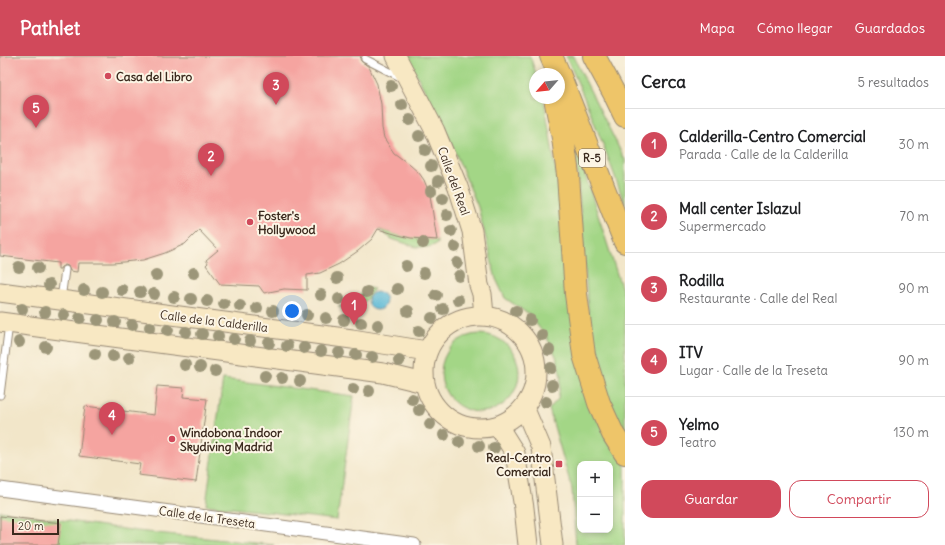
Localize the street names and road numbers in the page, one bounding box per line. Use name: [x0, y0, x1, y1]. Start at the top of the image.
street label: Calle del Real: [435, 145, 473, 217]
road number: R-5: [579, 149, 605, 167]
street label: Calle de la Calderilla: [159, 307, 269, 335]
street label: Calle de la Treseta: [158, 503, 256, 531]

